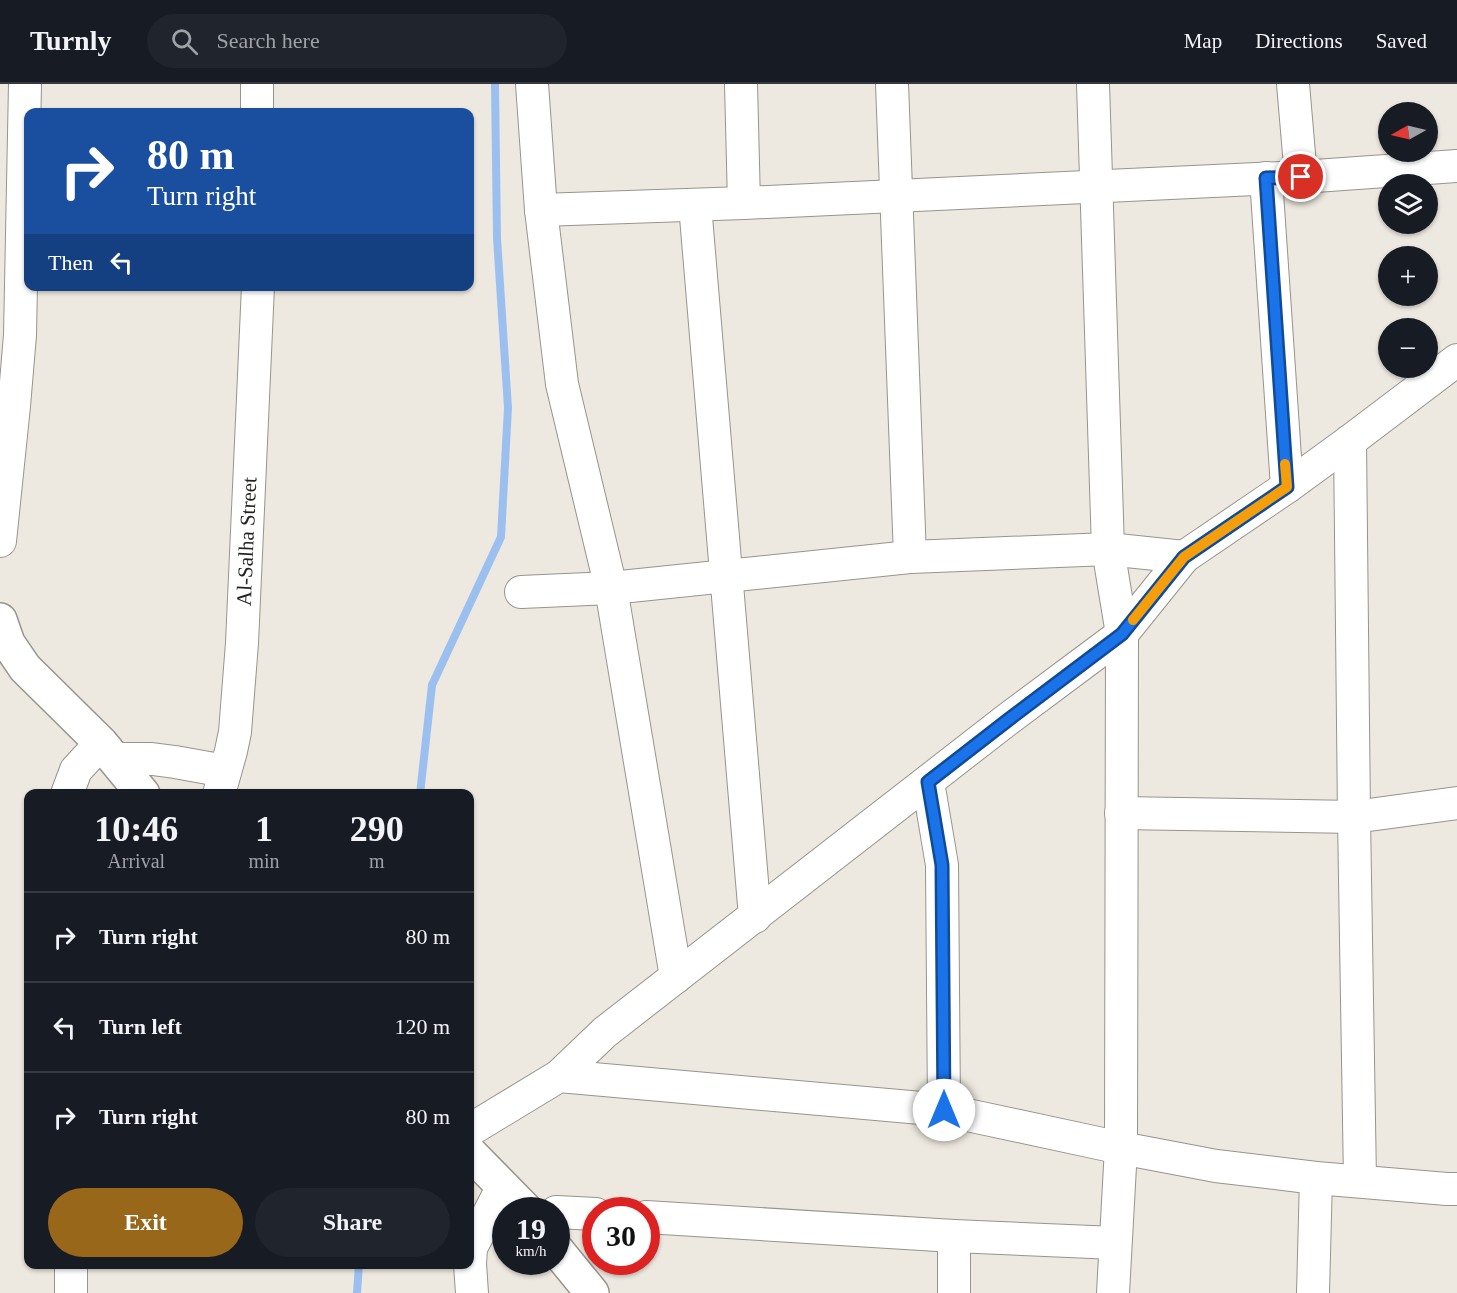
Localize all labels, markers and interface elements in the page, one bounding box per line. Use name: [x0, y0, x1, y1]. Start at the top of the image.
search box: [147, 14, 567, 68]
text: Turnly: [30, 25, 111, 56]
icon: search: [168, 25, 201, 58]
text: Search here: [216, 28, 320, 53]
text: Map: [1184, 29, 1222, 53]
text: Directions: [1255, 29, 1343, 53]
text: Saved: [1376, 29, 1427, 53]
north arrow: [1378, 102, 1438, 162]
map controls: [1378, 102, 1438, 378]
icon: right: [48, 132, 126, 210]
text: 80 m: [147, 132, 235, 178]
pin: [1275, 151, 1326, 202]
icon: arrive: [1284, 160, 1317, 193]
button: layers: [1378, 174, 1438, 234]
text: Turn right: [147, 181, 256, 211]
icon: left: [105, 246, 138, 279]
button: +: [1378, 246, 1438, 306]
text: Then: [48, 250, 93, 275]
button: −: [1378, 318, 1438, 378]
street label: Al-Salha Street: [232, 476, 261, 606]
text: 10:46: [94, 809, 178, 849]
text: 1: [255, 809, 273, 849]
text: 290: [350, 809, 404, 849]
text: Arrival: [107, 850, 165, 872]
text: min: [248, 850, 280, 872]
text: m: [369, 850, 385, 872]
icon: right: [48, 921, 81, 954]
text: Turn right: [99, 924, 198, 949]
text: 80 m: [405, 924, 450, 949]
icon: left: [48, 1011, 81, 1044]
text: Turn left: [99, 1014, 182, 1039]
text: 120 m: [394, 1014, 450, 1039]
position arrow: [912, 1078, 976, 1142]
icon: right: [48, 1101, 81, 1134]
text: Turn right: [99, 1104, 198, 1129]
text: 80 m: [405, 1104, 450, 1129]
button: Exit: [48, 1188, 243, 1257]
button: Share: [255, 1188, 450, 1257]
speed limit sign: 30: [582, 1197, 660, 1275]
text: 19: [516, 1212, 546, 1245]
text: km/h: [516, 1243, 546, 1259]

